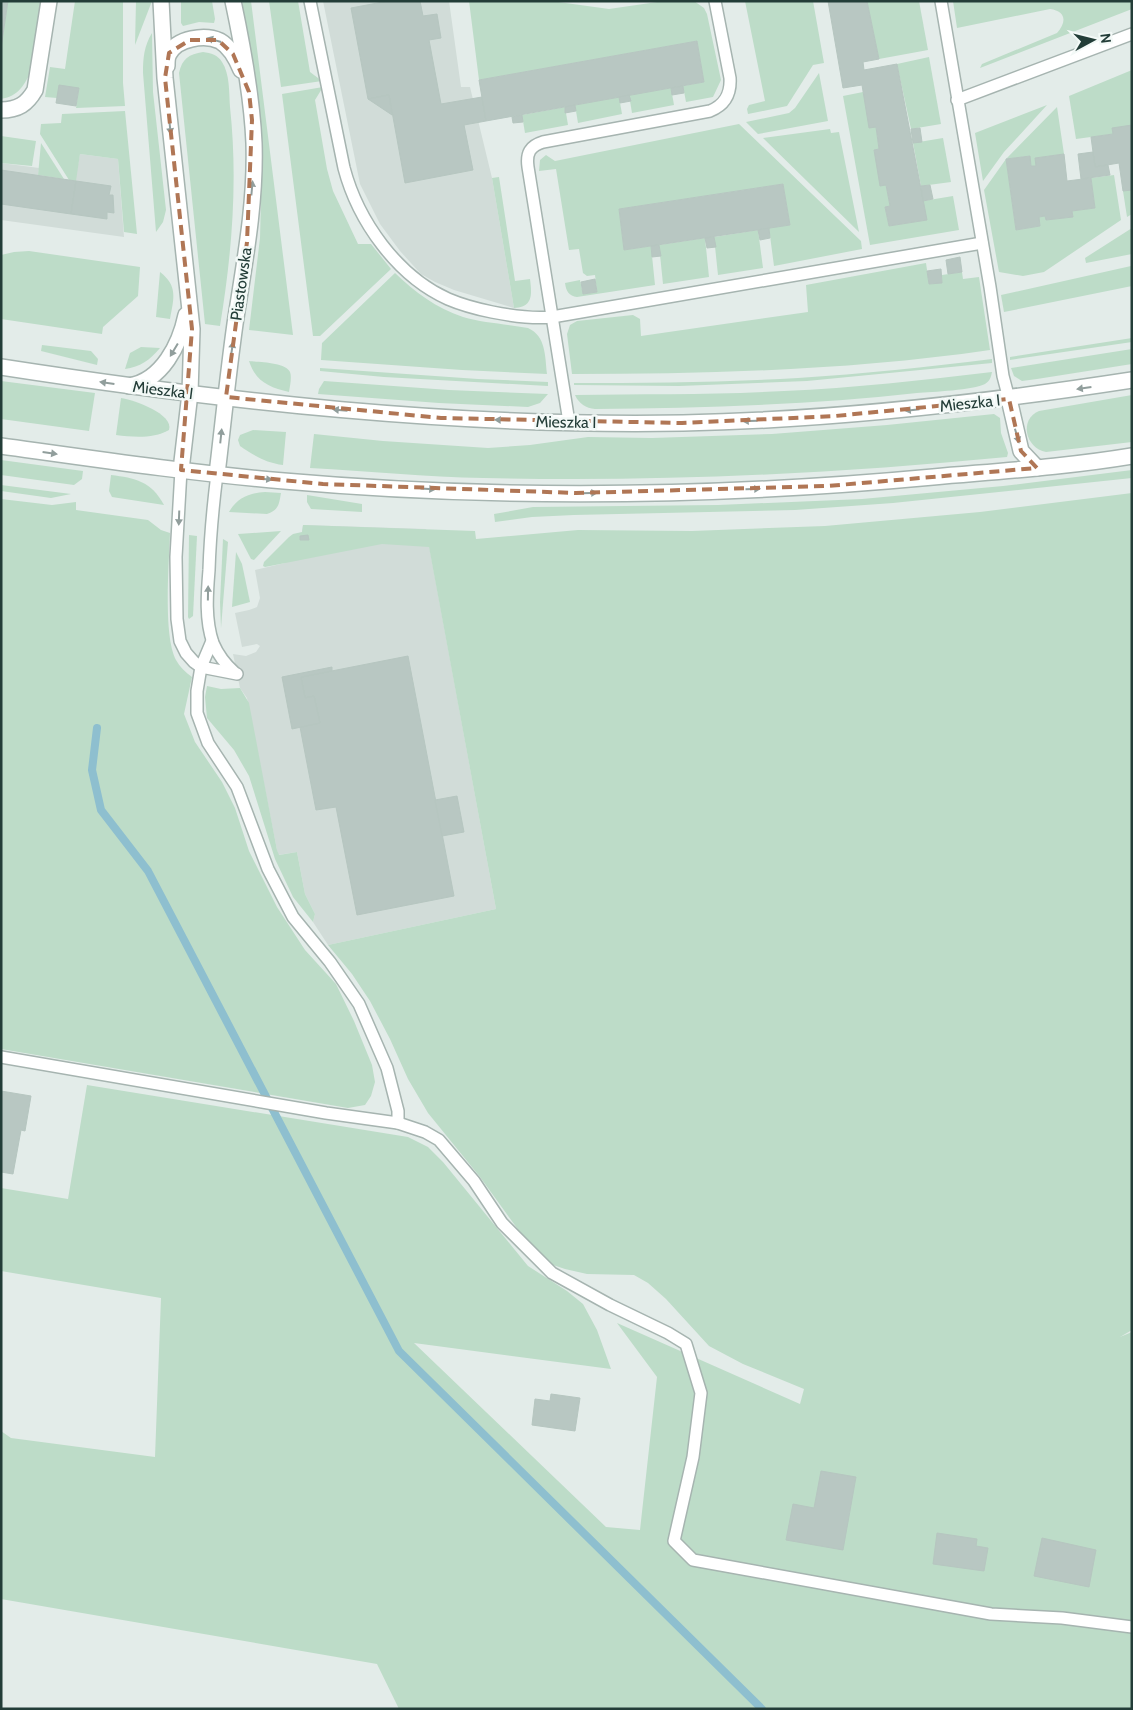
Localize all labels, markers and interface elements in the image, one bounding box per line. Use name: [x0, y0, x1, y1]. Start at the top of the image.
north arrow: [1068, 15, 1118, 65]
text: N: [1096, 32, 1115, 44]
one-way arrow: [206, 36, 221, 44]
one-way arrow: [167, 119, 175, 135]
one-way arrow: [248, 180, 256, 196]
street label: Piastowska: [226, 246, 256, 322]
one-way arrow: [228, 341, 236, 357]
one-way arrow: [169, 343, 178, 356]
street label: Mieszka I: [132, 377, 194, 403]
one-way arrow: [98, 379, 114, 387]
one-way arrow: [1075, 384, 1091, 392]
street label: Mieszka I: [939, 390, 1001, 416]
one-way arrow: [332, 406, 348, 414]
one-way arrow: [904, 406, 920, 414]
street label: Mieszka I: [535, 412, 597, 432]
one-way arrow: [494, 416, 510, 424]
one-way arrow: [742, 417, 758, 425]
one-way arrow: [217, 428, 225, 444]
one-way arrow: [1013, 429, 1021, 444]
one-way arrow: [42, 449, 58, 457]
one-way arrow: [258, 475, 274, 483]
one-way arrow: [745, 485, 761, 493]
one-way arrow: [420, 486, 436, 494]
one-way arrow: [582, 489, 598, 497]
one-way arrow: [174, 511, 182, 527]
one-way arrow: [204, 585, 212, 601]

